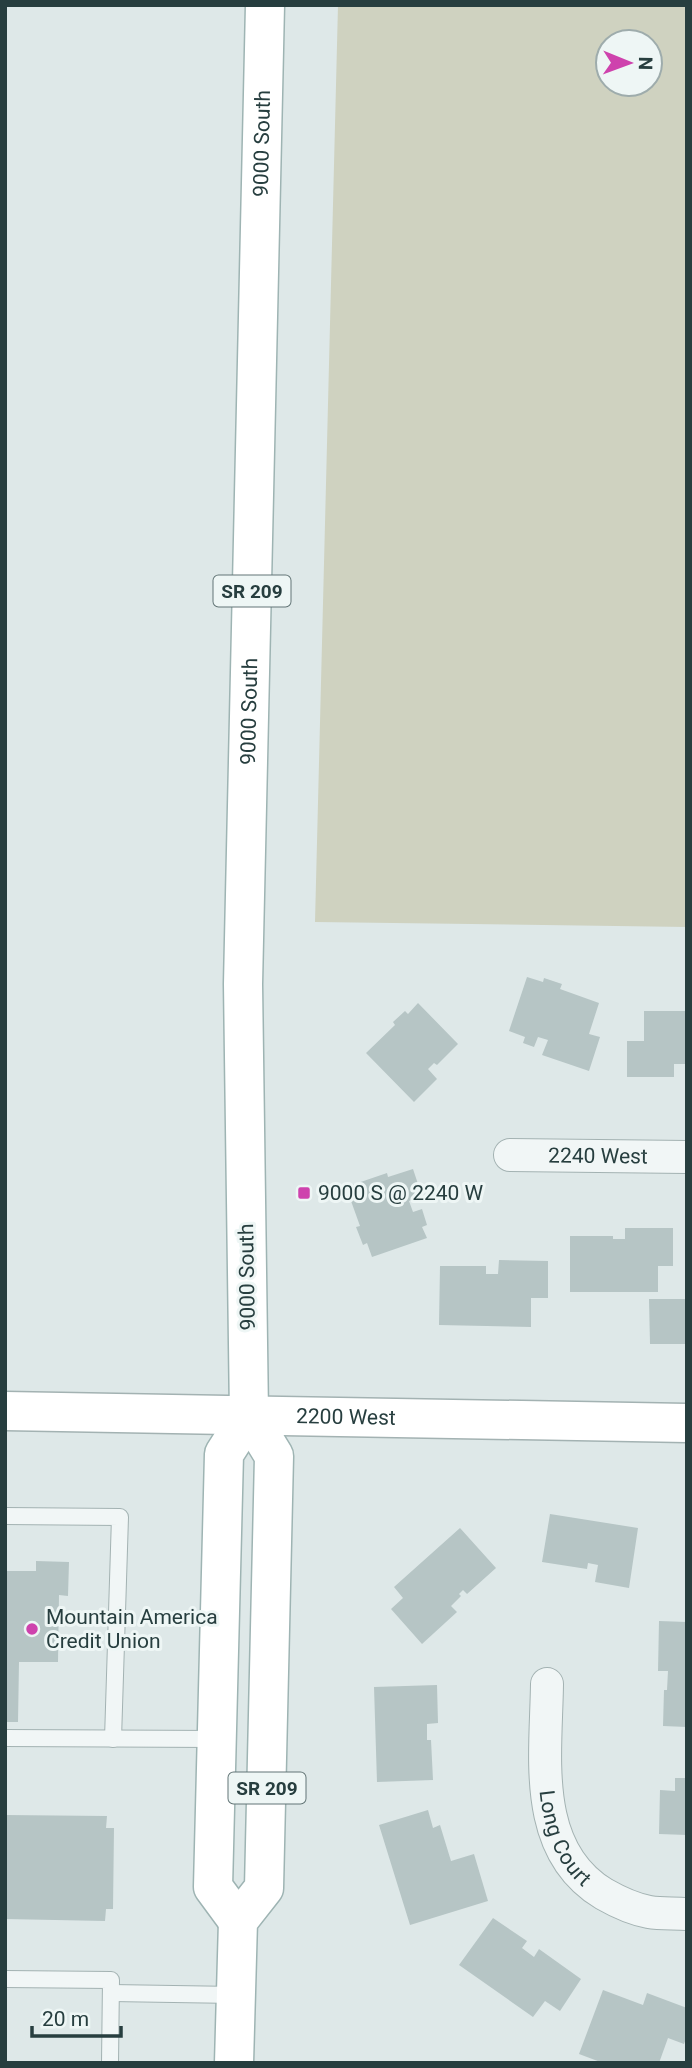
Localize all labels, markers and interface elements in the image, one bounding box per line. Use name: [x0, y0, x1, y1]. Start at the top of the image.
north arrow: [594, 28, 664, 98]
text: N: [634, 56, 657, 70]
street label: 9000 South: [249, 90, 275, 197]
road number: SR 209: [214, 576, 290, 606]
street label: 9000 South: [236, 658, 262, 765]
street label: 2240 West: [548, 1143, 648, 1169]
place label: 9000 S @ 2240 W: [318, 1181, 484, 1205]
marker: 9000 S @ 2240 W: [296, 1185, 312, 1201]
street label: 9000 South: [234, 1223, 260, 1331]
street label: 2200 West: [296, 1404, 396, 1430]
place label: Mountain America Credit Union: [46, 1605, 218, 1653]
marker: Mountain America Credit Union: [24, 1621, 40, 1637]
road number: SR 209: [229, 1772, 306, 1803]
street label: Long Court: [535, 1789, 596, 1891]
scale bar: [32, 1994, 121, 2038]
text: 20 m: [42, 2007, 89, 2031]

